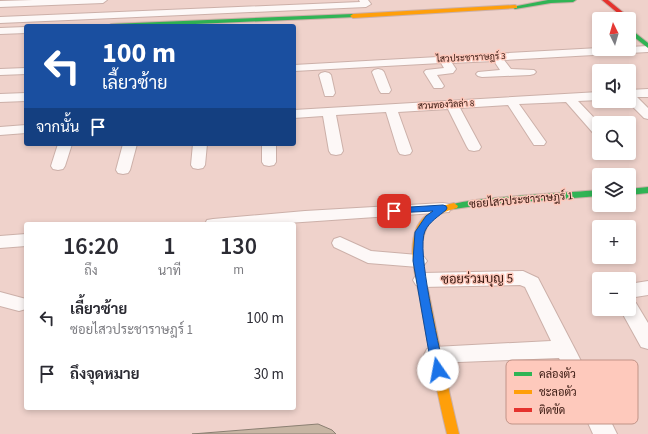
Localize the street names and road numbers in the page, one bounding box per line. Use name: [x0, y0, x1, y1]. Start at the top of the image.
street label: ไสวประชาราษฎร์ 3: [435, 50, 506, 66]
street label: สวนทองวิลล่า 8: [417, 97, 475, 113]
street label: ซอยไสวประชาราษฎร์ 1: [468, 187, 573, 212]
street label: ซอยร่วมบุญ 5: [441, 269, 513, 289]

